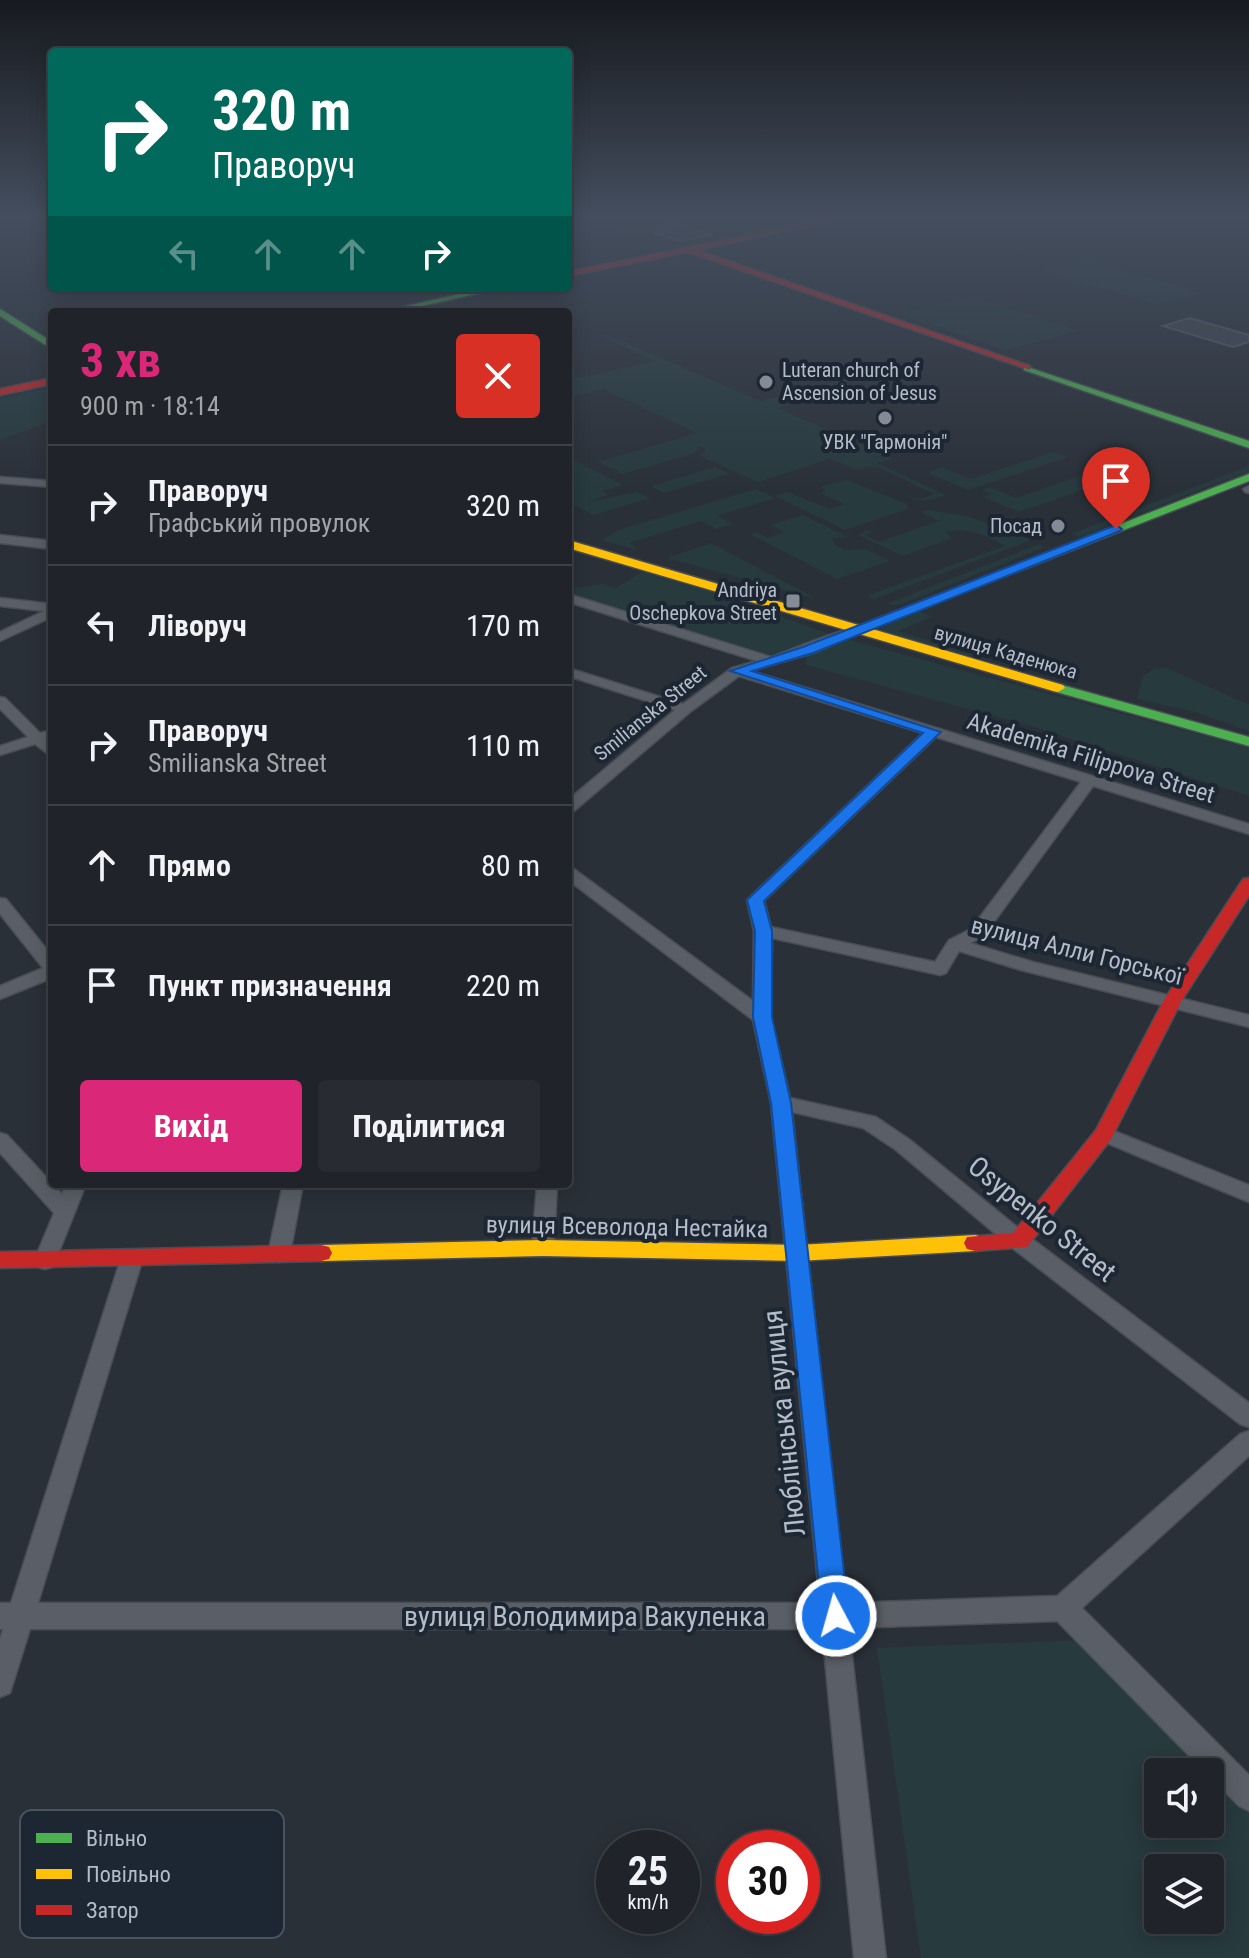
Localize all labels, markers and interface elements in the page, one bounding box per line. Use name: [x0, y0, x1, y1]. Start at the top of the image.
text: 320 m: [212, 78, 351, 144]
icon: right: [80, 80, 184, 184]
text: Праворуч: [212, 145, 355, 187]
icon: left: [162, 232, 206, 276]
icon: ahead: [246, 232, 290, 276]
icon: ahead: [330, 232, 374, 276]
icon: right: [414, 232, 458, 276]
text: 3 хв: [80, 332, 161, 389]
button: close: [456, 334, 540, 418]
place label: Luteran church of Ascension of Jesus: [782, 358, 937, 405]
marker: Luteran church of Ascension of Jesus: [757, 373, 775, 391]
text: 900 m · 18:14: [80, 391, 220, 421]
marker: УВК "Гармонія": [876, 409, 894, 427]
place label: УВК "Гармонія": [823, 430, 948, 454]
pin: [1082, 447, 1150, 529]
icon: arrive: [1094, 459, 1138, 503]
text: Праворуч: [148, 473, 268, 508]
icon: right: [80, 483, 124, 527]
text: 320 m: [466, 488, 540, 523]
text: Графський провулок: [148, 508, 370, 538]
place label: Посад: [990, 514, 1042, 538]
marker: Посад: [1049, 517, 1067, 535]
place label: Andriya Oschepkova Street: [629, 578, 777, 625]
marker: Andriya Oschepkova Street: [784, 592, 802, 610]
icon: left: [80, 603, 124, 647]
text: Ліворуч: [148, 608, 247, 643]
text: 170 m: [466, 608, 540, 643]
street label: вулиця Каденюка: [932, 620, 1080, 684]
street label: Smilianska Street: [589, 660, 711, 766]
street label: Akademika Filippova Street: [964, 707, 1218, 809]
text: Праворуч: [148, 713, 268, 748]
icon: right: [80, 723, 124, 767]
text: 110 m: [466, 728, 540, 763]
text: Smilianska Street: [148, 748, 327, 778]
icon: ahead: [80, 843, 124, 887]
text: Прямо: [148, 848, 231, 883]
text: 80 m: [481, 848, 540, 883]
street label: вулиця Алли Горської: [968, 911, 1187, 991]
icon: arrive: [80, 963, 124, 1007]
text: Пункт призначення: [148, 968, 392, 1003]
text: 220 m: [466, 968, 540, 1003]
button: Вихід: [80, 1080, 302, 1172]
button: Поділитися: [318, 1080, 540, 1172]
street label: Osypenko Street: [961, 1149, 1123, 1289]
street label: вулиця Всеволода Нестайка: [486, 1211, 768, 1243]
street label: Люблінська вулиця: [756, 1308, 812, 1538]
position arrow: [794, 1574, 878, 1658]
street label: вулиця Володимира Вакуленка: [404, 1600, 766, 1633]
map controls: [1144, 1758, 1224, 1934]
button: sound: [1144, 1758, 1224, 1838]
legend: [20, 1810, 284, 1938]
text: Вільно: [86, 1826, 147, 1851]
speed limit sign: 30: [716, 1830, 820, 1934]
text: 25: [628, 1848, 668, 1895]
button: layers: [1144, 1854, 1224, 1934]
text: Повільно: [86, 1862, 171, 1887]
text: km/h: [627, 1890, 669, 1914]
text: Затор: [86, 1898, 139, 1923]

